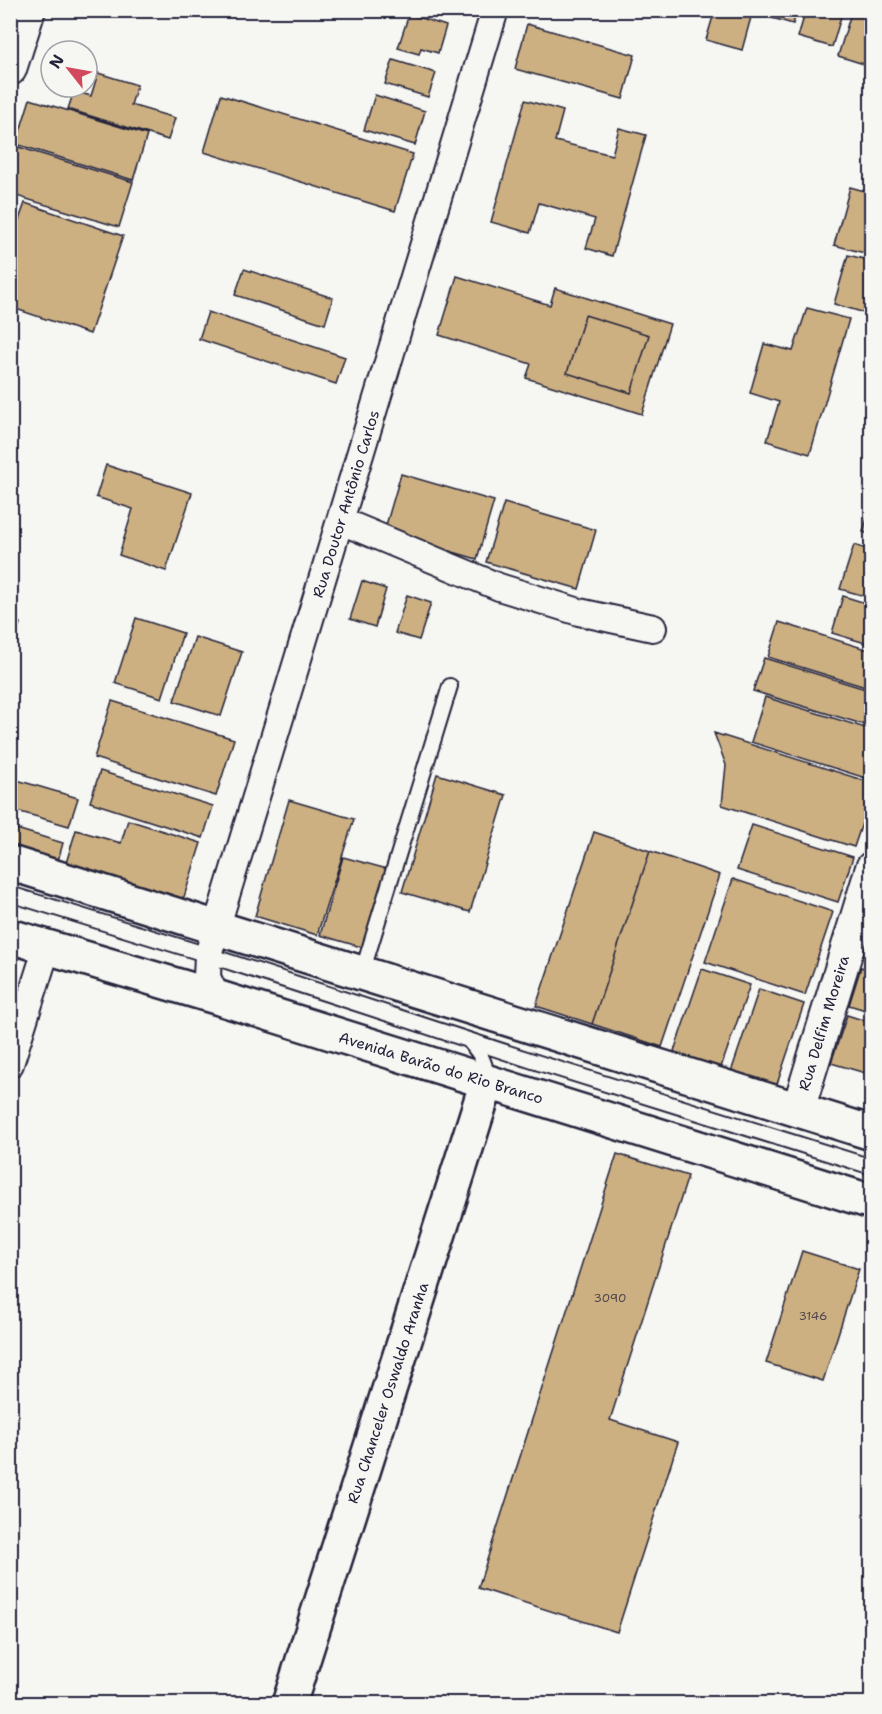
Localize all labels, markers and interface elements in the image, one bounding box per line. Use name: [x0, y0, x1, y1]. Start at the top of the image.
north arrow: [39, 39, 99, 99]
text: N: [44, 51, 69, 72]
street label: Rua Doutor Antônio Carlos: [308, 408, 384, 600]
street label: Rua Delfim Moreira: [794, 952, 854, 1093]
street label: Avenida Barão do Rio Branco: [336, 1027, 546, 1109]
street label: Rua Chanceler Oswaldo Aranha: [343, 1279, 433, 1506]
house number: 3090: [594, 1290, 626, 1306]
house number: 3146: [799, 1308, 827, 1324]

